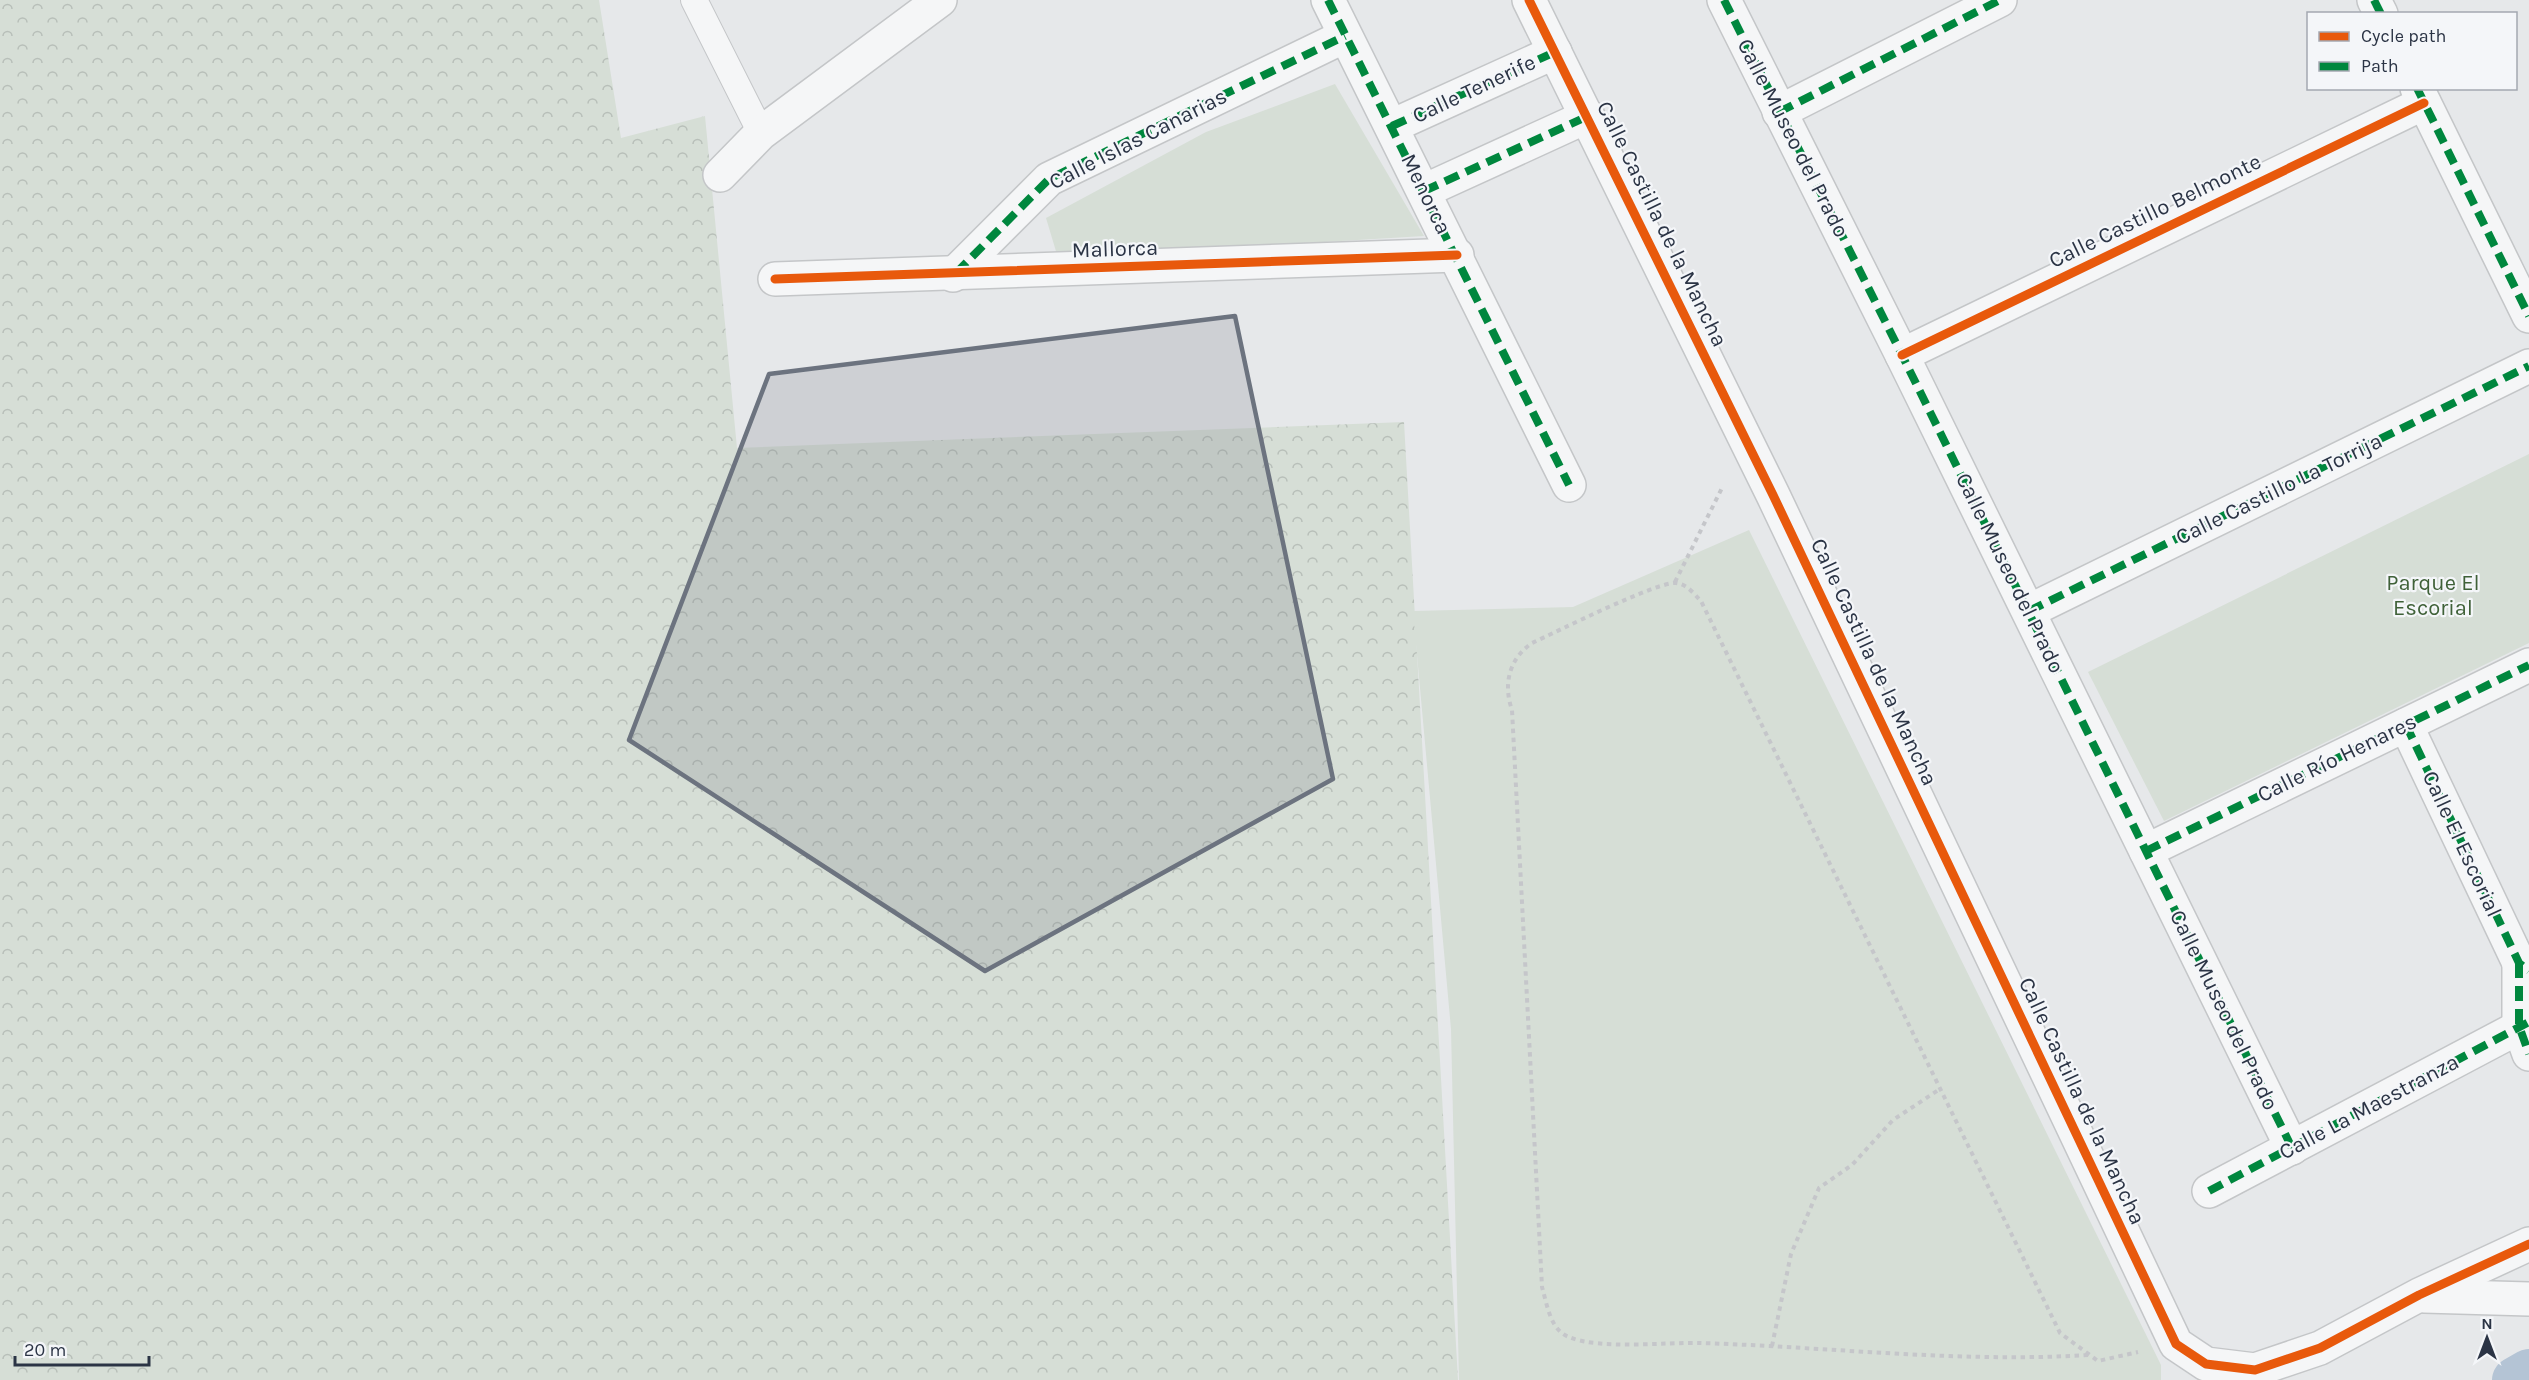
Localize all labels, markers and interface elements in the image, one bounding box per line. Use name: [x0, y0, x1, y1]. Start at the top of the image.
legend: [2307, 12, 2517, 90]
text: Cycle path: [2361, 25, 2446, 47]
street label: Calle Museo del Prado: [1732, 34, 1854, 242]
street label: Calle Tenerife: [1408, 49, 1540, 129]
text: Path: [2361, 55, 2399, 77]
street label: Calle Islas Canarias: [1045, 83, 1231, 195]
street label: Calle Castilla de la Mancha: [1591, 97, 1733, 351]
street label: Calle Castillo Belmonte: [2045, 148, 2265, 274]
street label: Menorca: [1395, 149, 1457, 239]
street label: Mallorca: [1071, 234, 1159, 264]
street label: Calle Castillo La Torrija: [2172, 428, 2386, 550]
street label: Calle Museo del Prado: [1950, 469, 2070, 677]
street label: Calle Castilla de la Mancha: [1805, 534, 1943, 790]
park label: Parque El Escorial: [2386, 570, 2480, 621]
street label: Calle Río Henares: [2253, 708, 2421, 808]
street label: Calle El Escorial: [2417, 767, 2507, 921]
street label: Calle Museo del Prado: [2164, 906, 2284, 1114]
street label: Calle Castilla de la Mancha: [2013, 973, 2151, 1229]
street label: Calle La Maestranza: [2275, 1049, 2463, 1165]
north arrow: [2457, 1308, 2517, 1368]
text: N: [2481, 1314, 2493, 1333]
scale bar: [15, 1329, 148, 1367]
text: 20 m: [24, 1339, 66, 1361]

